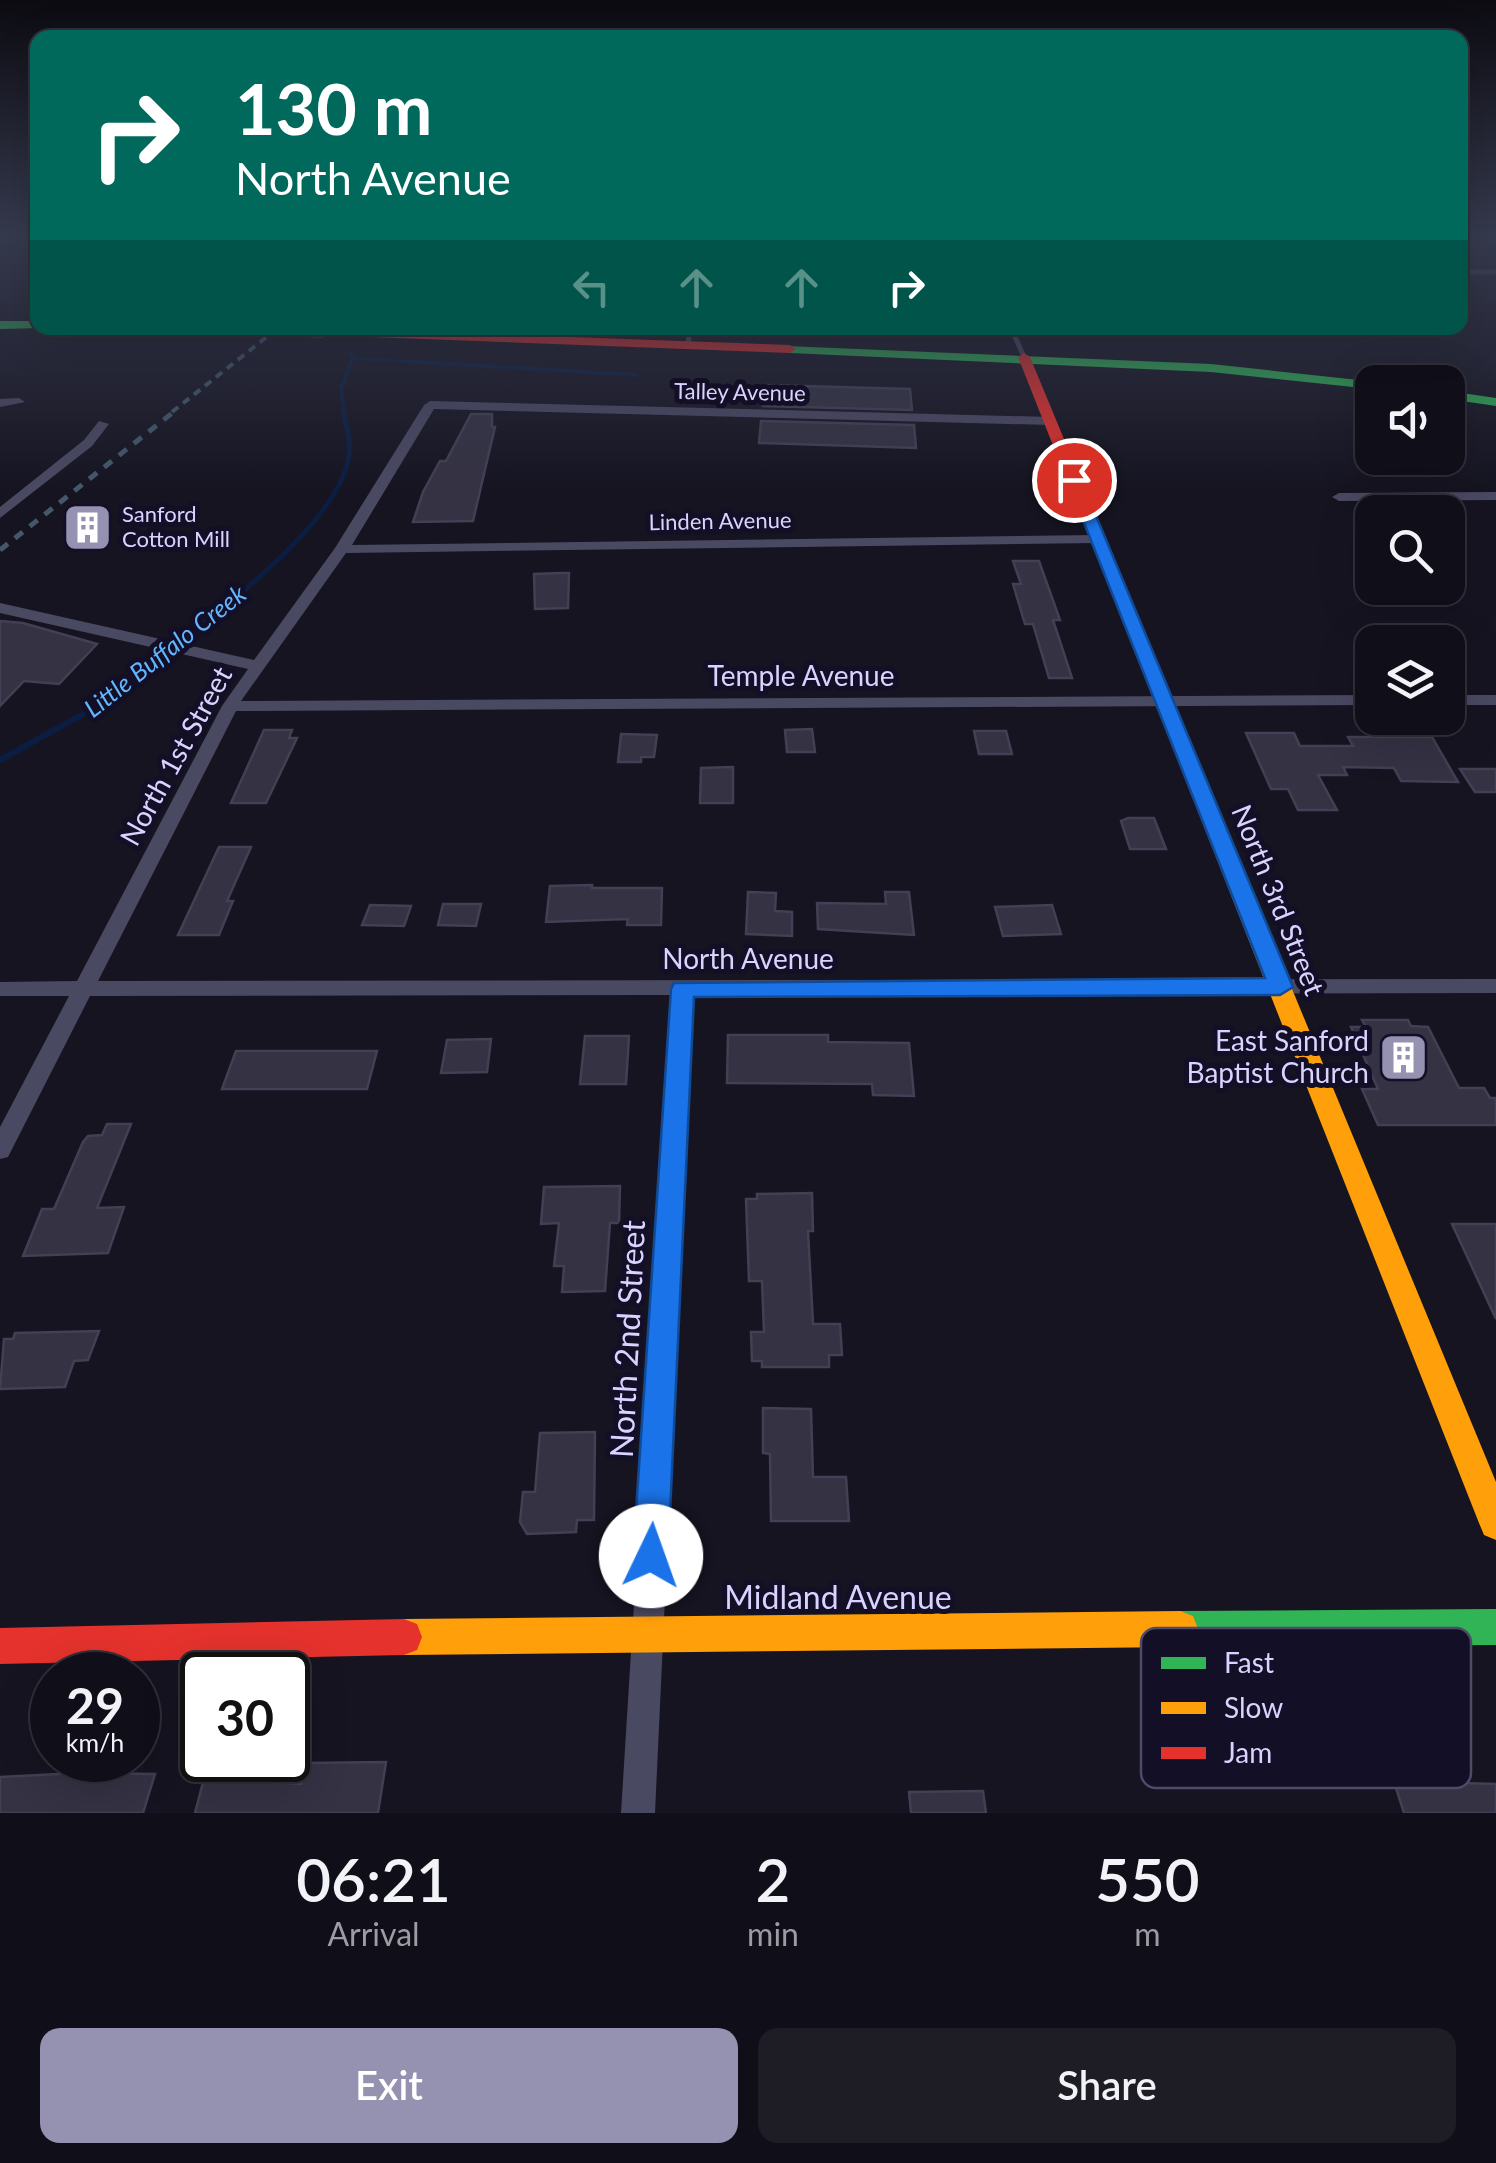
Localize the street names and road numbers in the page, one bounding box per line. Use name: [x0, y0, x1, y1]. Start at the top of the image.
street label: Talley Avenue: [674, 377, 806, 406]
street label: Linden Avenue: [648, 506, 792, 535]
street label: Temple Avenue: [708, 658, 894, 692]
street label: North 1st Street: [112, 660, 238, 851]
street label: North 3rd Street: [1225, 799, 1333, 1000]
street label: North Avenue: [662, 941, 834, 975]
street label: North 2nd Street: [601, 1219, 652, 1459]
street label: Midland Avenue: [724, 1577, 952, 1616]

